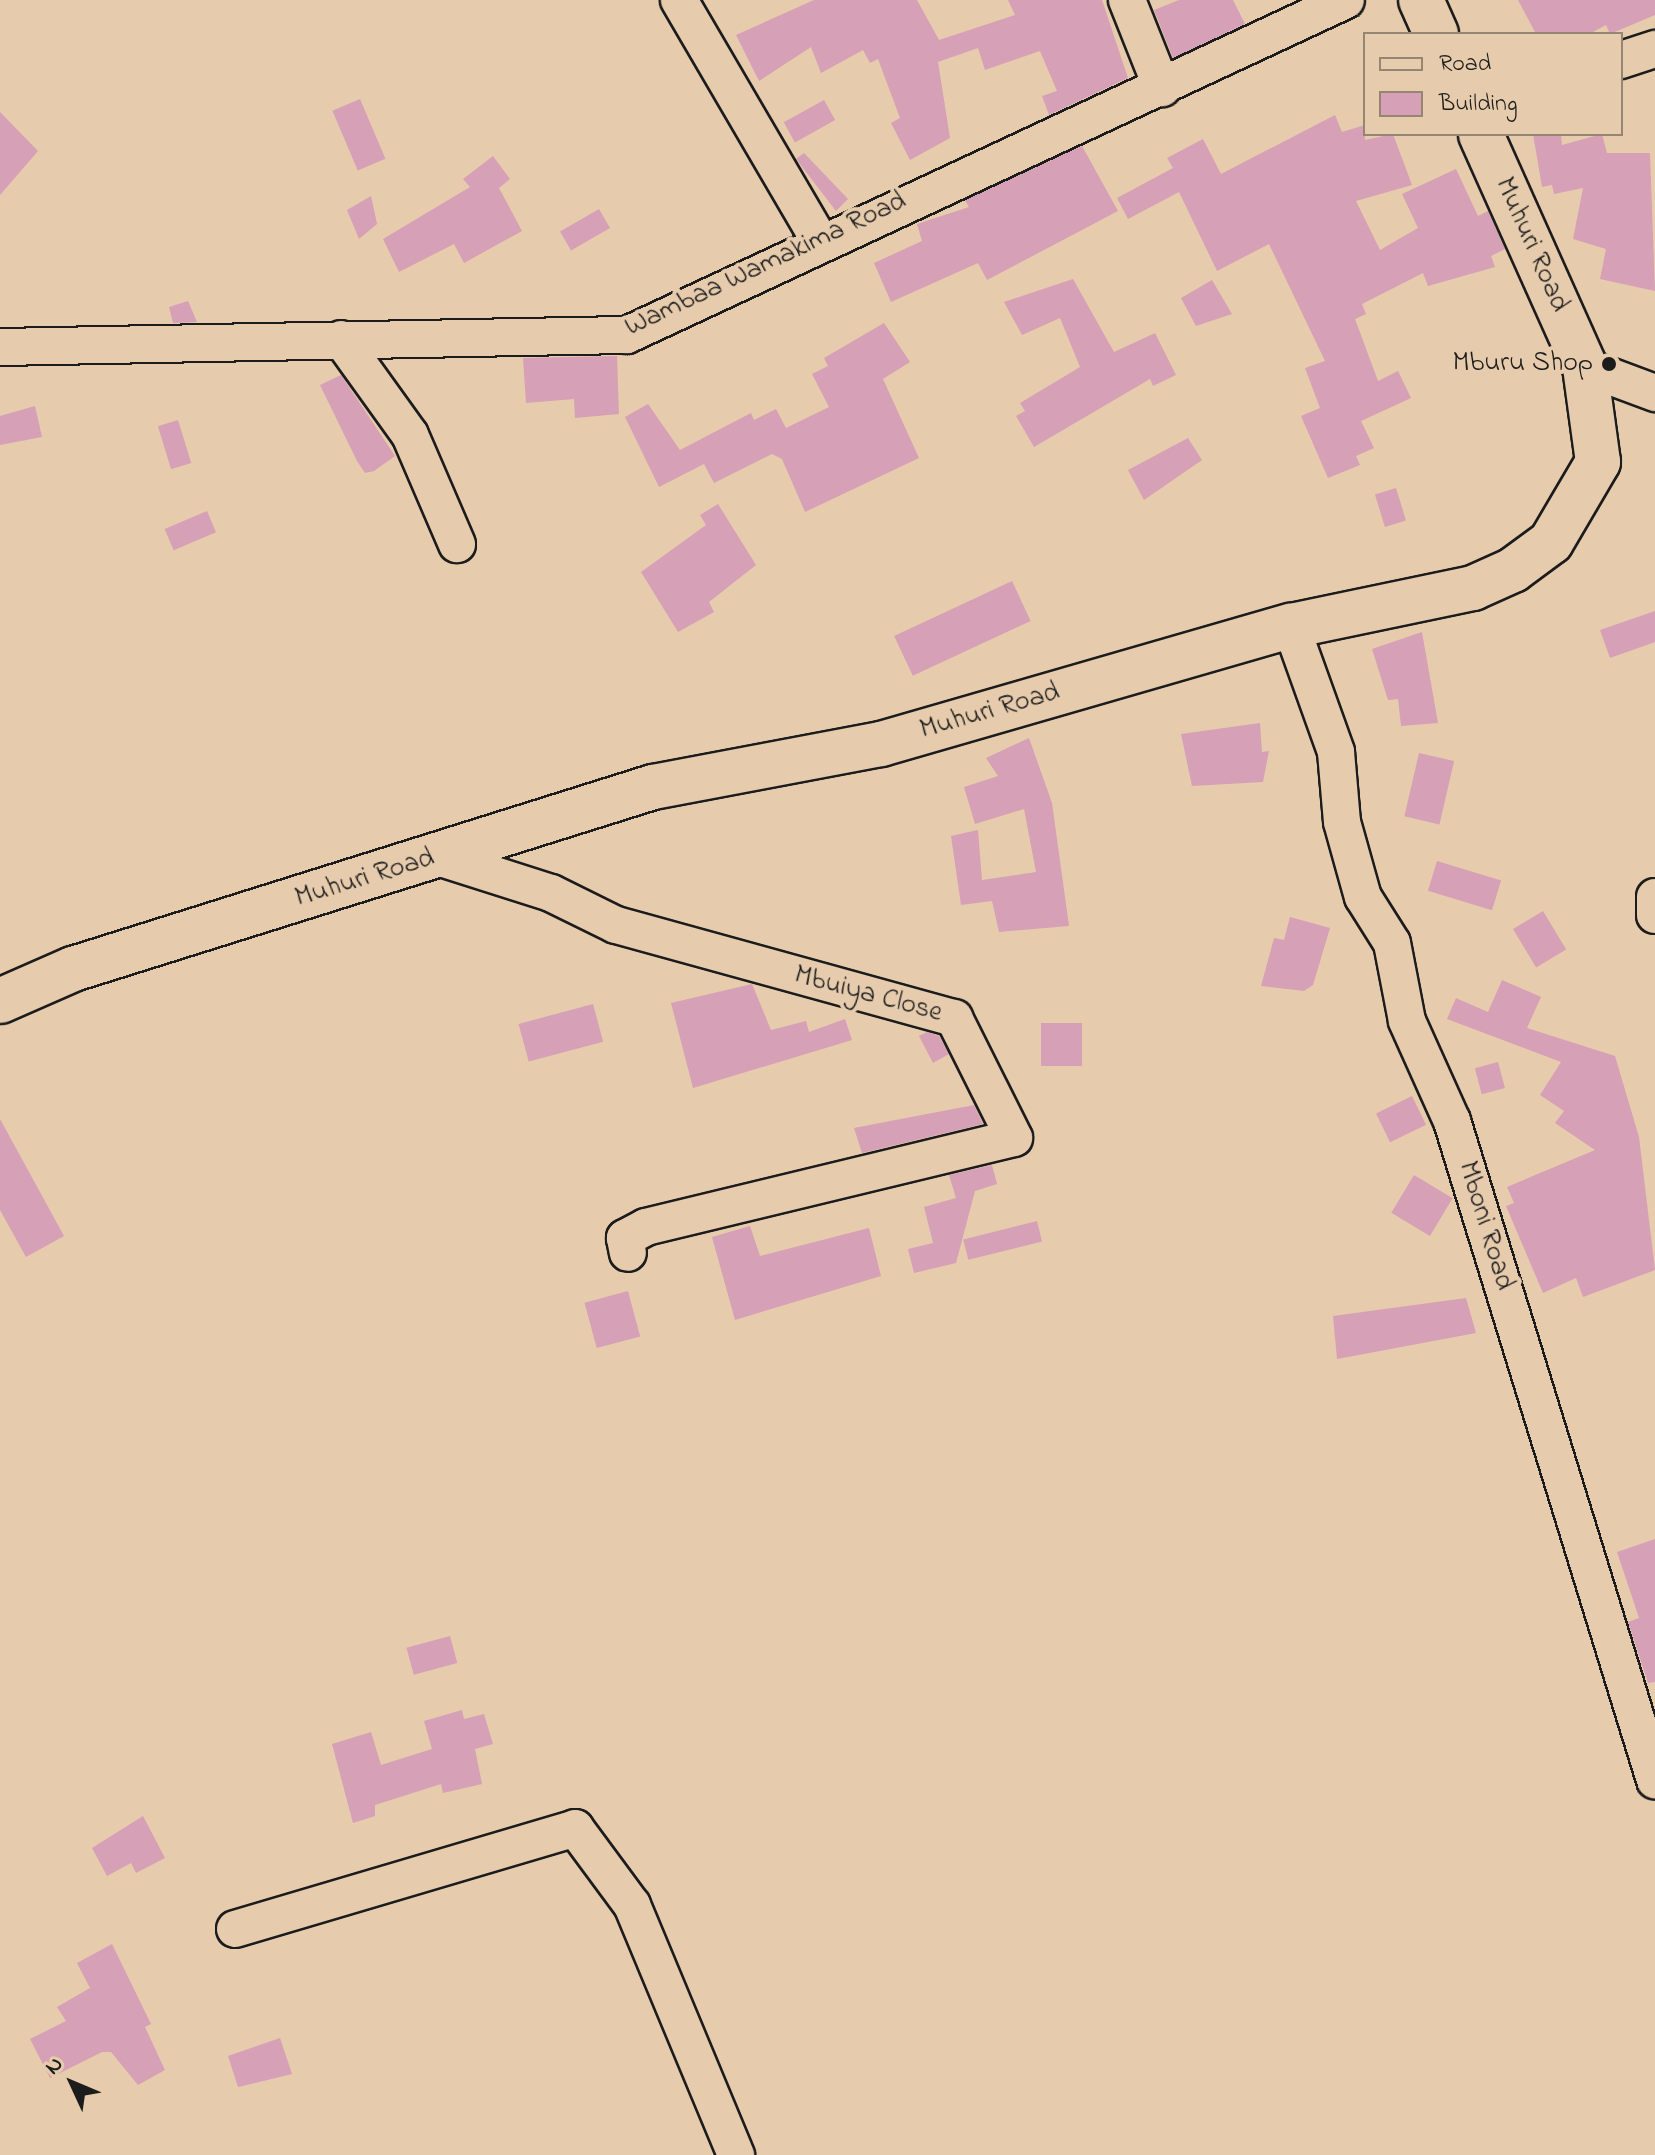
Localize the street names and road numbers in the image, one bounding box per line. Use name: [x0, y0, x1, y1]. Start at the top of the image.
street label: Muhuri Road: [1486, 172, 1576, 318]
street label: Wambaa Wamakima Road: [620, 185, 912, 345]
street label: Muhuri Road: [916, 676, 1064, 748]
street label: Muhuri Road: [291, 842, 439, 916]
street label: Mbuiya Close: [790, 959, 946, 1031]
street label: Mboni Road: [1449, 1157, 1521, 1295]

